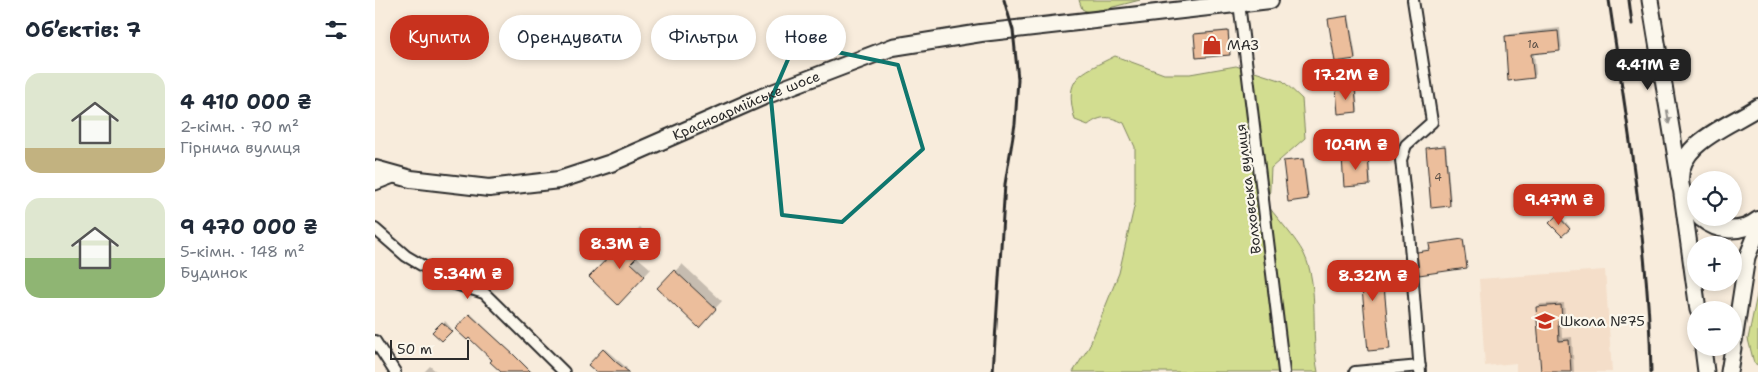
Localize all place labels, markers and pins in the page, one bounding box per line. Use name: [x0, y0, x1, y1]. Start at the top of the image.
shop icon: МАЗ: [1201, 34, 1223, 56]
place label: МАЗ: [1227, 36, 1259, 54]
pin: 4.41M ₴: [1602, 48, 1694, 91]
pin: 17.2M ₴: [1300, 58, 1392, 101]
pin: 10.9M ₴: [1310, 128, 1402, 171]
pin: 9.47M ₴: [1513, 184, 1605, 226]
pin: 8.3M ₴: [579, 228, 661, 270]
pin: 5.34M ₴: [422, 258, 514, 300]
pin: 8.32M ₴: [1327, 260, 1419, 302]
school or university icon: Школа №75: [1534, 310, 1556, 332]
place label: Школа №75: [1560, 312, 1645, 330]

